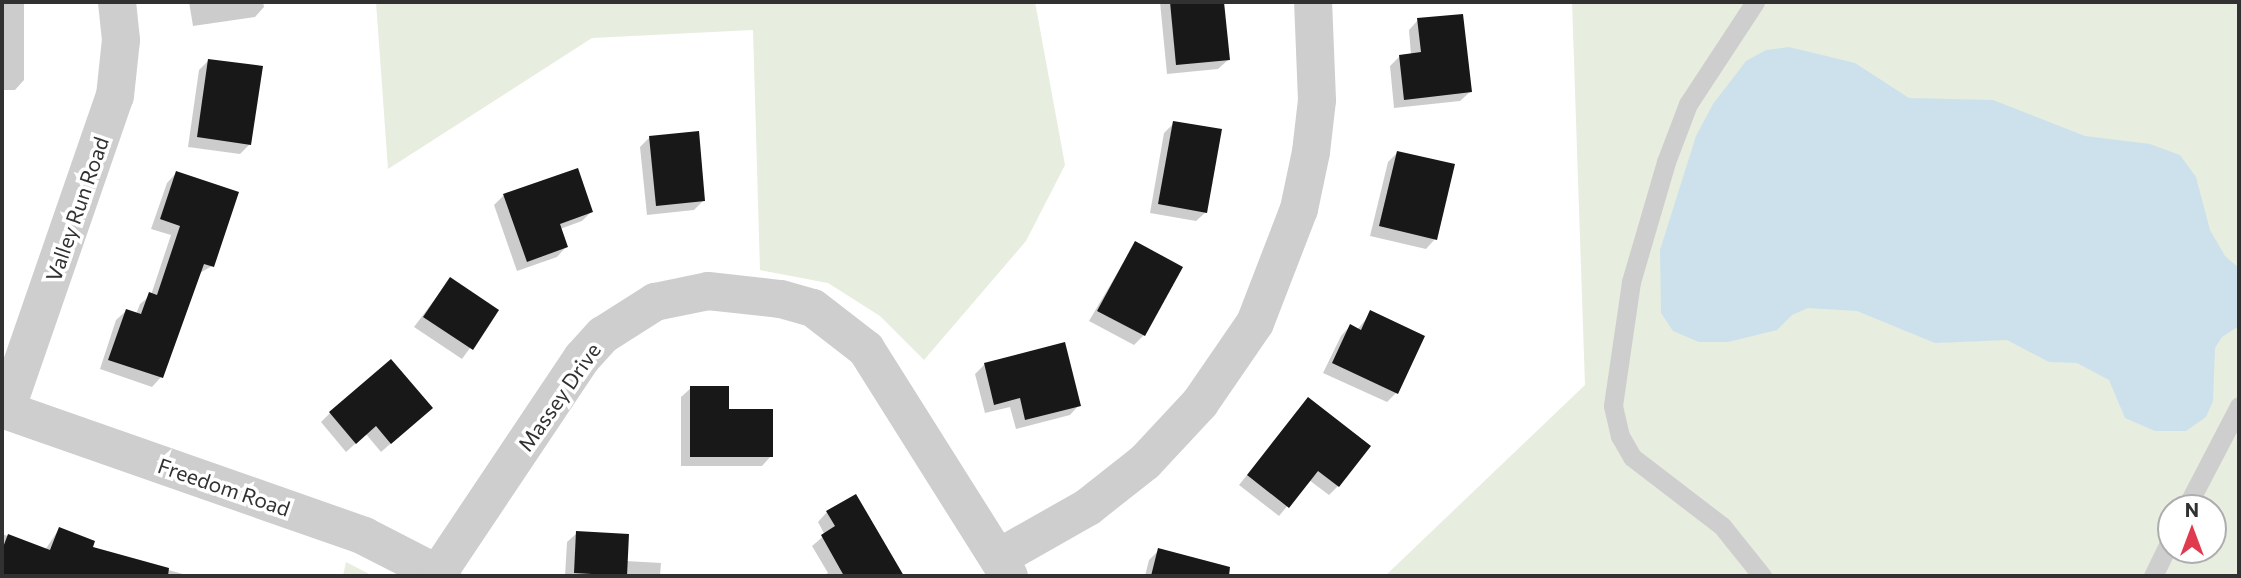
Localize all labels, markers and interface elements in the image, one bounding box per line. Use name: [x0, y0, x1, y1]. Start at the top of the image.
street label: Valley Run Road: [40, 133, 114, 285]
street label: Massey Drive: [512, 338, 606, 456]
street label: Freedom Road: [155, 453, 293, 521]
north arrow: [2157, 494, 2227, 564]
text: N: [2185, 498, 2199, 521]

